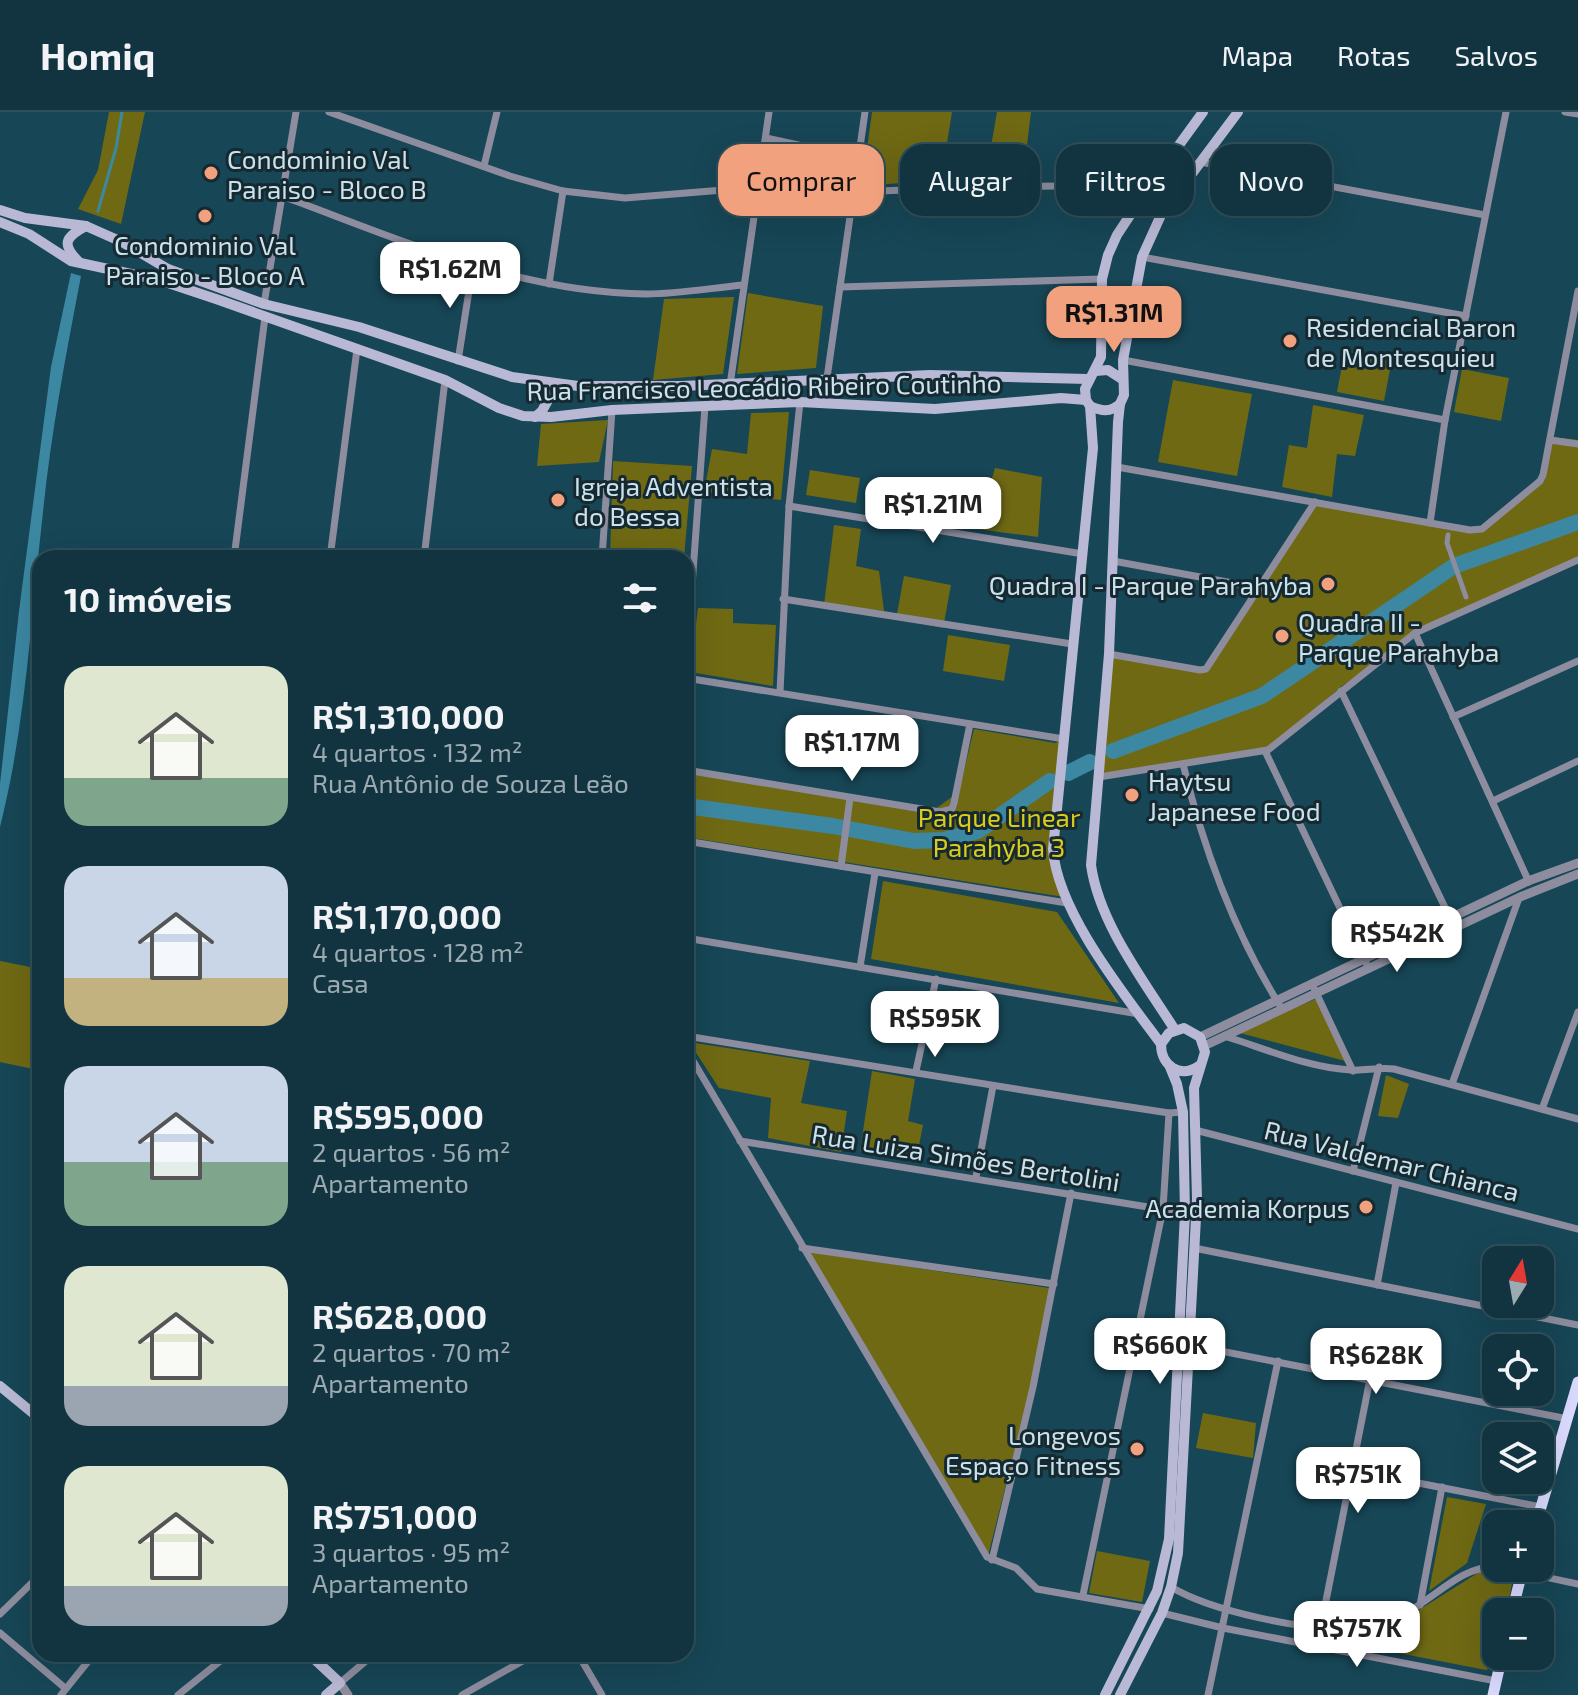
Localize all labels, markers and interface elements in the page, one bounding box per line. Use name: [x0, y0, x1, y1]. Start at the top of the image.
text: Homiq: [40, 32, 155, 78]
text: Mapa: [1222, 38, 1293, 72]
text: Rotas: [1337, 38, 1410, 72]
text: Salvos: [1454, 38, 1538, 72]
place label: Condominio Val Paraiso - Bloco B: [227, 143, 427, 204]
chip: Comprar: [718, 144, 884, 216]
chip: Alugar: [900, 144, 1040, 216]
chip: Filtros: [1056, 144, 1194, 216]
chip: Novo: [1210, 144, 1332, 216]
marker: Condominio Val Paraiso - Bloco B: [202, 164, 220, 182]
marker: Condominio Val Paraiso - Bloco A: [196, 207, 214, 225]
place label: Condominio Val Paraiso - Bloco A: [105, 229, 305, 290]
pin: R$1.62M: [376, 242, 524, 310]
text: R$1.62M: [398, 252, 502, 283]
pin: R$1.31M: [1040, 286, 1188, 354]
text: R$1.31M: [1064, 296, 1164, 327]
place label: Residencial Baron de Montesquieu: [1306, 311, 1516, 372]
marker: Residencial Baron de Montesquieu: [1281, 332, 1299, 350]
street label: Rua Francisco Leocádio Ribeiro Coutinho: [526, 366, 1002, 406]
place label: Igreja Adventista do Bessa: [574, 470, 773, 531]
pin: R$1.21M: [859, 477, 1007, 545]
text: R$1.21M: [883, 487, 983, 518]
marker: Igreja Adventista do Bessa: [549, 491, 567, 509]
place label: Quadra I - Parque Parahyba: [989, 569, 1312, 600]
marker: Quadra I - Parque Parahyba: [1319, 575, 1337, 593]
icon: filters: [618, 576, 662, 620]
text: 10 imóveis: [64, 578, 232, 619]
place label: Quadra II - Parque Parahyba: [1298, 606, 1499, 667]
marker: Quadra II - Parque Parahyba: [1273, 627, 1291, 645]
text: R$1,310,000: [312, 695, 505, 736]
icon: home: [128, 698, 224, 794]
pin: R$1.17M: [778, 715, 926, 783]
text: R$1.17M: [803, 725, 901, 756]
text: 4 quartos · 132 m²: [312, 736, 523, 767]
place label: Haytsu Japanese Food: [1148, 765, 1321, 826]
text: Rua Antônio de Souza Leão: [312, 767, 629, 798]
marker: Haytsu Japanese Food: [1123, 786, 1141, 804]
park label: Parque Linear Parahyba 3: [918, 801, 1080, 862]
text: R$1,170,000: [312, 895, 502, 936]
icon: home: [128, 898, 224, 994]
pin: R$542K: [1332, 906, 1462, 974]
text: R$542K: [1350, 916, 1444, 947]
text: 4 quartos · 128 m²: [312, 936, 524, 967]
text: Casa: [312, 967, 369, 998]
pin: R$595K: [870, 991, 1000, 1059]
text: R$595K: [889, 1001, 981, 1032]
text: R$595,000: [312, 1095, 484, 1136]
icon: home: [128, 1098, 224, 1194]
street label: Rua Valdemar Chianca: [1261, 1113, 1523, 1207]
street label: Rua Luiza Simões Bertolini: [810, 1117, 1122, 1197]
text: 2 quartos · 56 m²: [312, 1136, 511, 1167]
text: Apartamento: [312, 1167, 469, 1198]
place label: Academia Korpus: [1145, 1192, 1350, 1223]
marker: Academia Korpus: [1357, 1198, 1375, 1216]
north arrow: [1482, 1246, 1554, 1318]
map controls: [1482, 1246, 1554, 1670]
text: R$628,000: [312, 1295, 487, 1336]
icon: home: [128, 1298, 224, 1394]
pin: R$660K: [1095, 1318, 1225, 1386]
text: R$660K: [1112, 1328, 1208, 1359]
pin: R$628K: [1311, 1328, 1441, 1396]
button: locate: [1482, 1334, 1554, 1406]
text: 2 quartos · 70 m²: [312, 1336, 511, 1367]
text: R$628K: [1328, 1338, 1424, 1369]
text: Apartamento: [312, 1367, 469, 1398]
place label: Longevos Espaço Fitness: [945, 1419, 1121, 1482]
button: layers: [1482, 1422, 1554, 1494]
marker: Longevos Espaço Fitness: [1128, 1440, 1146, 1458]
pin: R$751K: [1293, 1447, 1423, 1515]
text: R$751K: [1314, 1457, 1402, 1488]
text: R$751,000: [312, 1495, 478, 1536]
icon: home: [128, 1498, 224, 1594]
button: +: [1482, 1510, 1554, 1582]
text: 3 quartos · 95 m²: [312, 1536, 510, 1567]
text: Apartamento: [312, 1567, 469, 1598]
button: −: [1482, 1598, 1554, 1670]
pin: R$757K: [1292, 1601, 1422, 1669]
text: R$757K: [1312, 1611, 1402, 1642]

